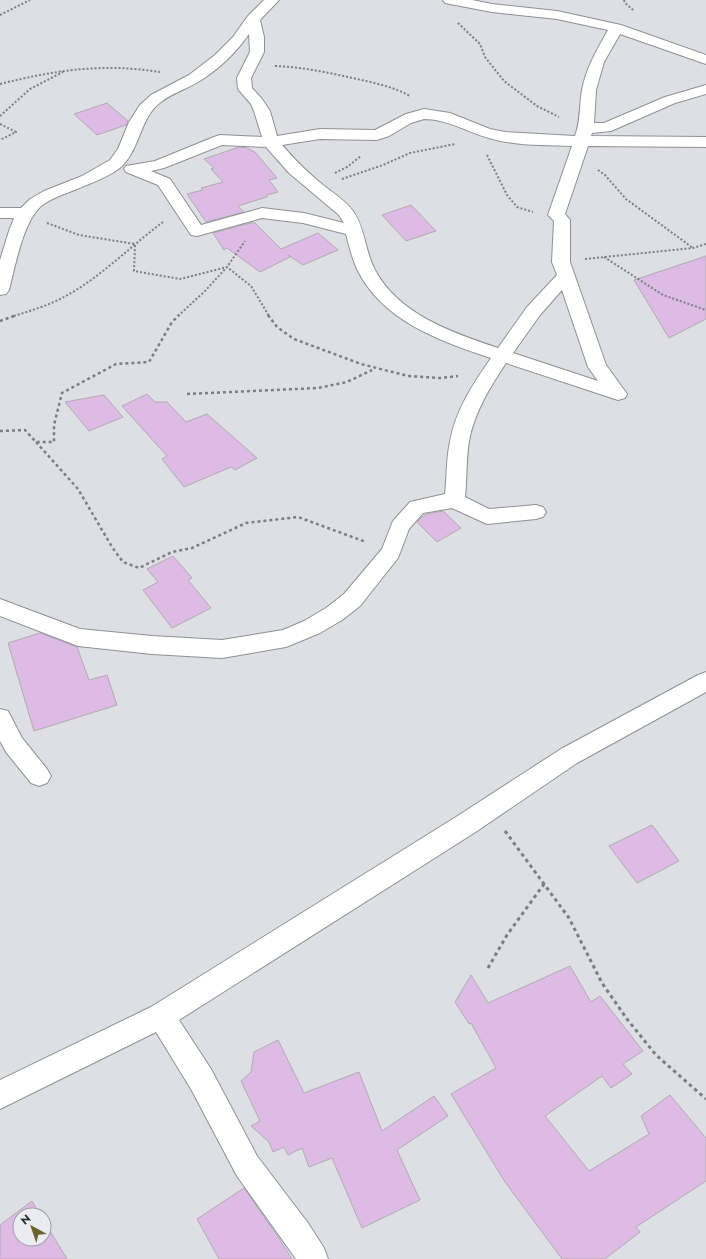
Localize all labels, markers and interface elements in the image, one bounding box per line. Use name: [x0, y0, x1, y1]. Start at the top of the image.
north arrow: [12, 1207, 52, 1247]
text: N: [17, 1210, 34, 1228]

